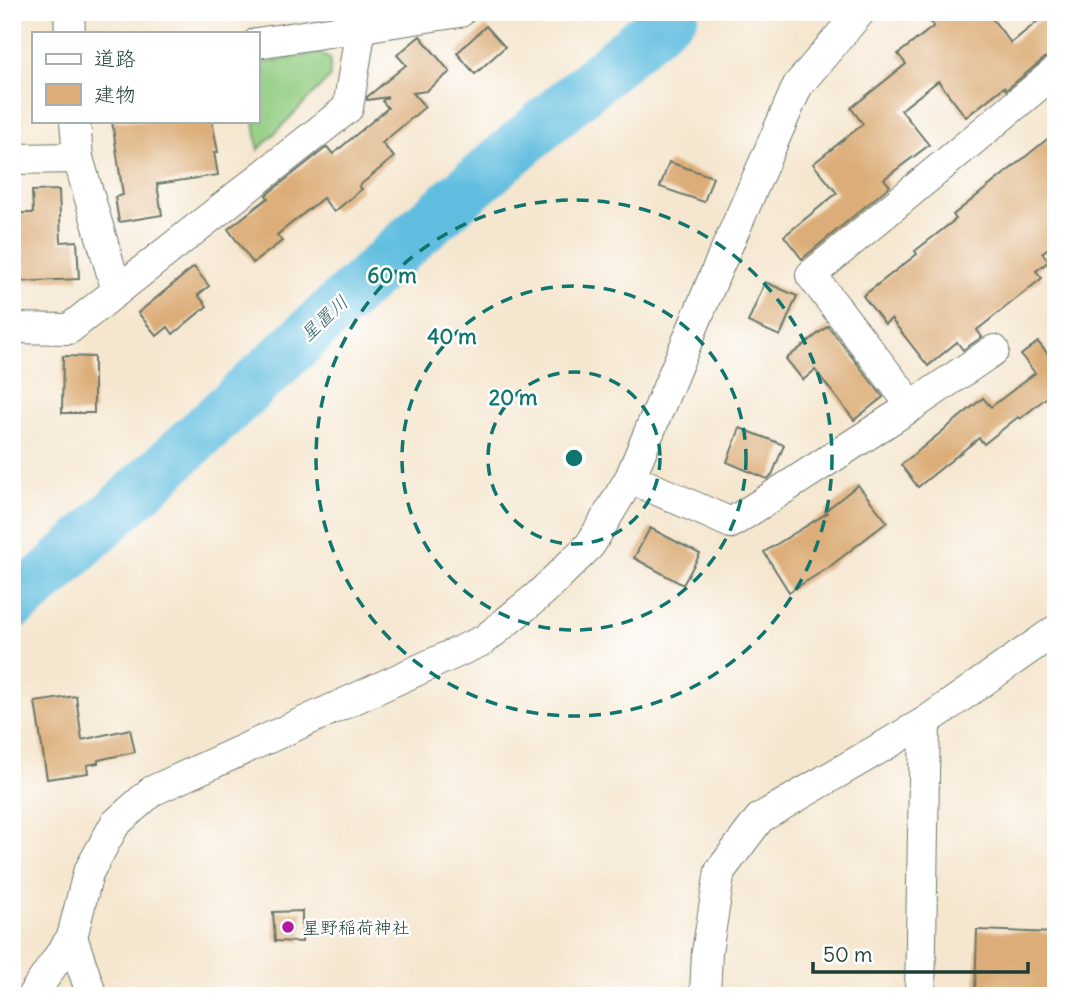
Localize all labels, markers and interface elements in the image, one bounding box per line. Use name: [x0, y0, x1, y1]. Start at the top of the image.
legend: [32, 32, 259, 122]
text: 道路: [94, 45, 136, 72]
text: 建物: [94, 81, 136, 108]
text: 60 m: [367, 262, 417, 289]
water label: 星置川: [295, 290, 353, 346]
text: 40 m: [427, 323, 477, 350]
text: 20 m: [489, 384, 538, 411]
centre of rings: [562, 446, 586, 470]
place label: 星野稲荷神社: [302, 916, 410, 939]
marker: 星野稲荷神社: [280, 919, 296, 935]
scale bar: [813, 931, 1028, 975]
text: 50 m: [823, 941, 872, 968]

